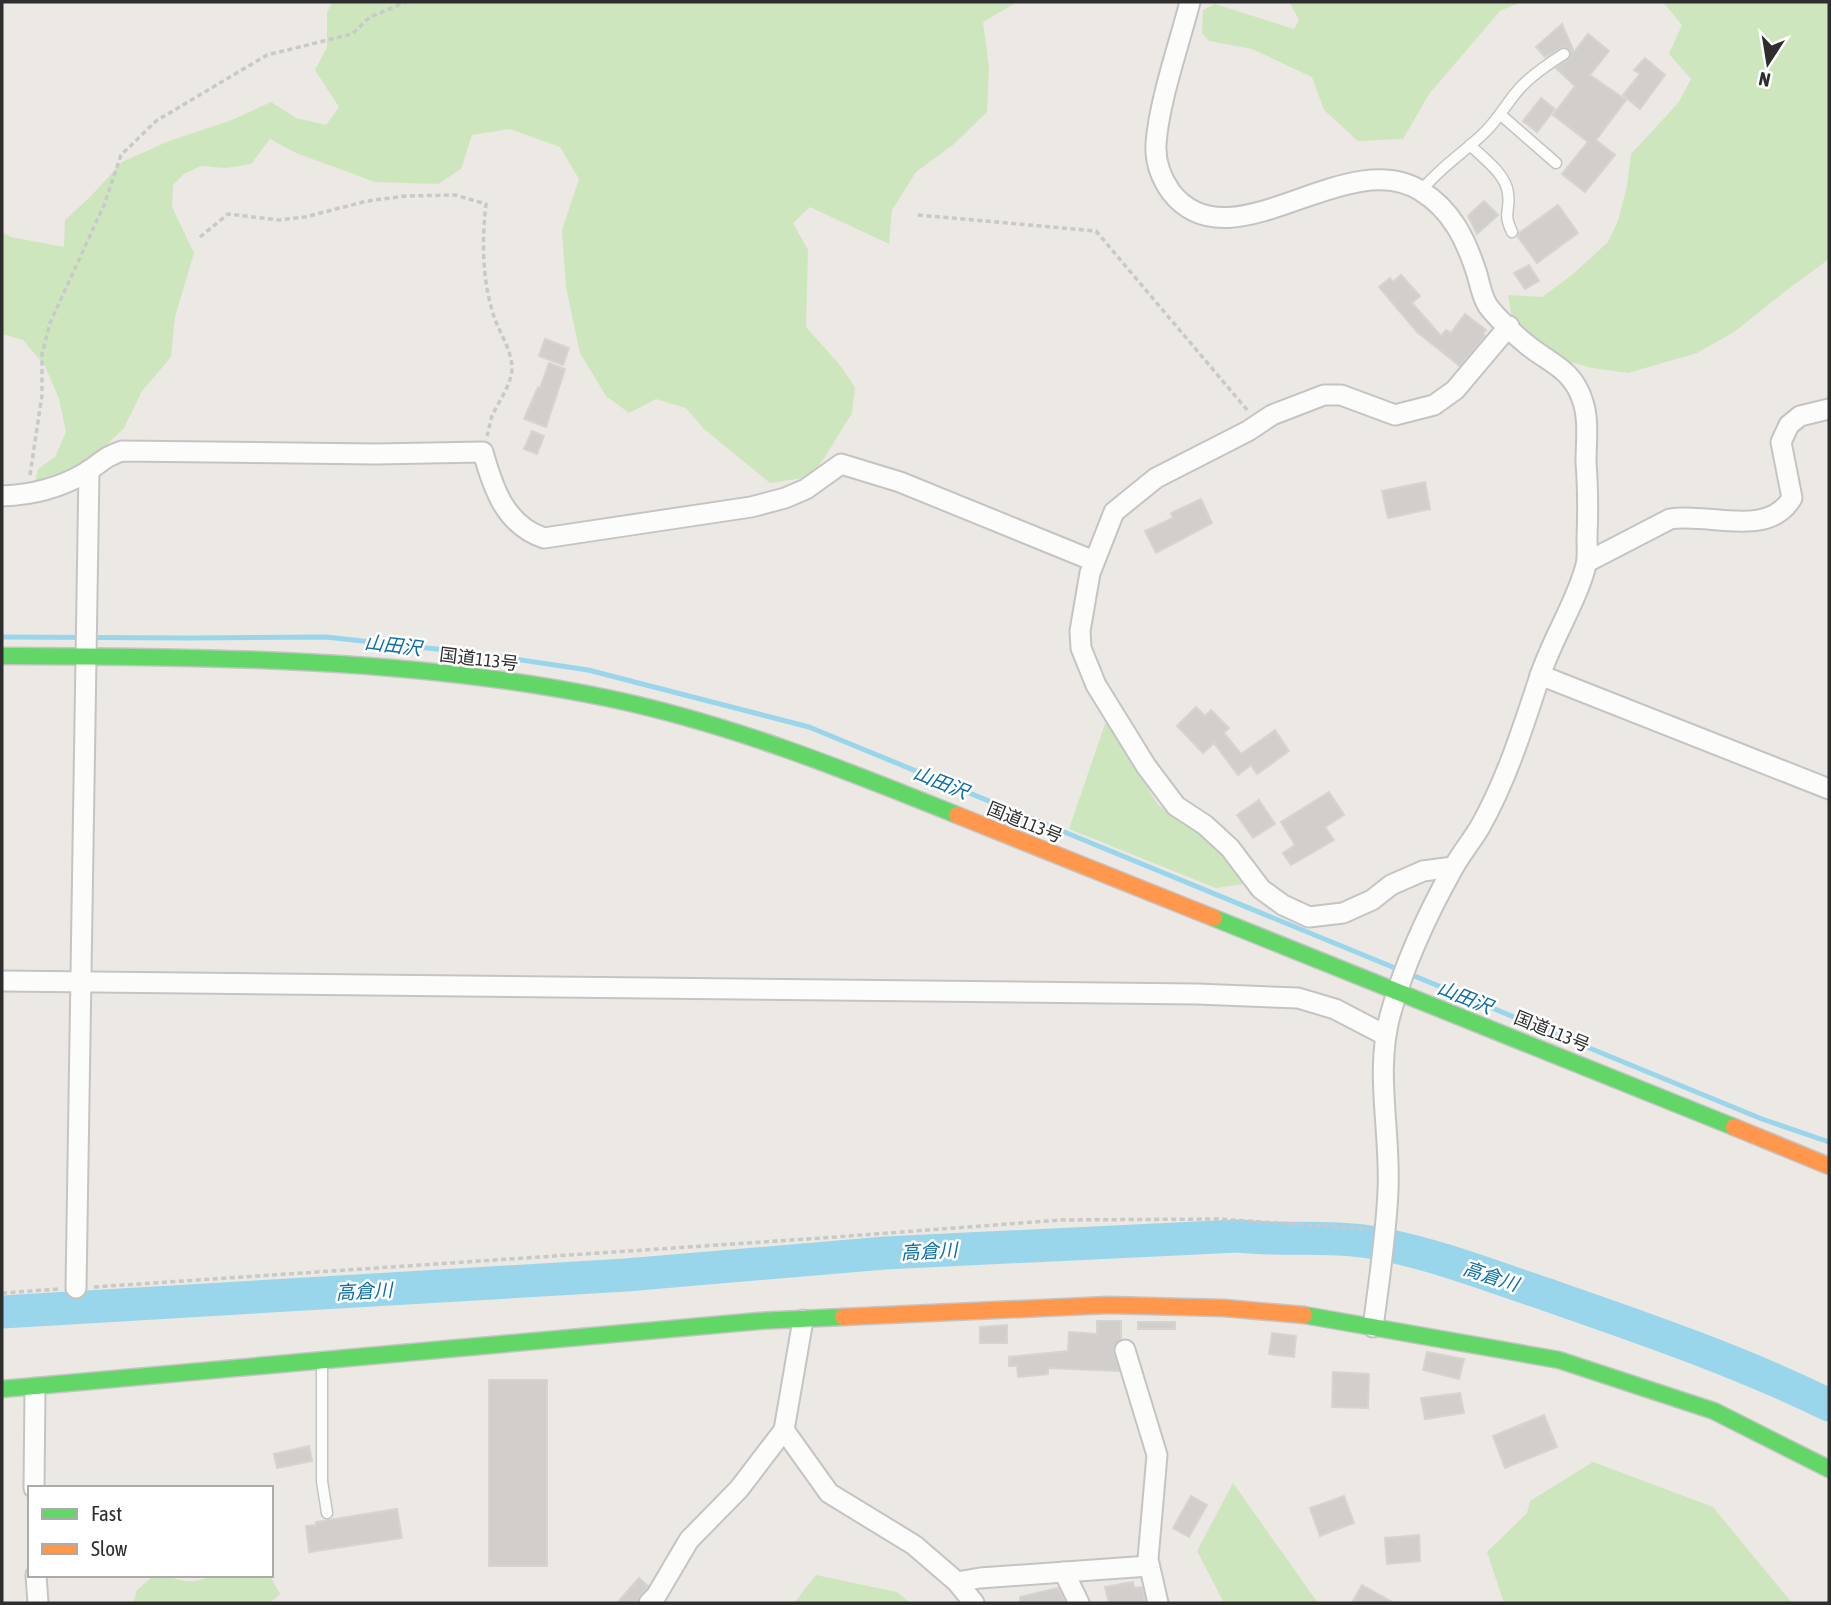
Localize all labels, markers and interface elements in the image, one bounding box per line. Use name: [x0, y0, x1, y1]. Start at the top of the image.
north arrow: [1733, 28, 1803, 98]
text: N: [1757, 68, 1772, 92]
water label: 山田沢: [363, 631, 426, 660]
street label: 国道113号: [438, 644, 520, 674]
water label: 山田沢: [910, 761, 974, 804]
street label: 国道113号: [984, 797, 1066, 847]
water label: 山田沢: [1434, 976, 1498, 1019]
street label: 国道113号: [1511, 1006, 1593, 1056]
water label: 高倉川: [900, 1238, 960, 1263]
water label: 高倉川: [1460, 1257, 1523, 1296]
water label: 高倉川: [335, 1278, 395, 1303]
legend: [28, 1486, 273, 1577]
text: Fast: [91, 1501, 122, 1525]
text: Slow: [91, 1536, 128, 1560]

